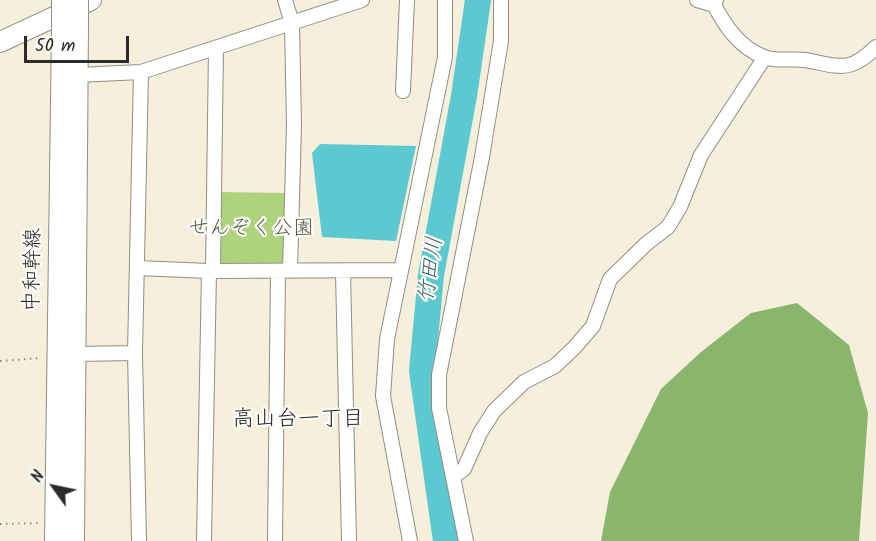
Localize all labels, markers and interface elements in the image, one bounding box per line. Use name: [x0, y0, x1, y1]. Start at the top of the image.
scale bar: [27, 24, 132, 62]
text: 50 m: [35, 32, 75, 61]
park label: せんぞく公園: [188, 217, 314, 243]
street label: 中和幹線: [22, 228, 48, 312]
water label: 竹田川: [415, 235, 451, 305]
district label: 高山台一丁目: [232, 408, 364, 434]
north arrow: [24, 457, 84, 517]
text: N: [25, 466, 52, 488]

